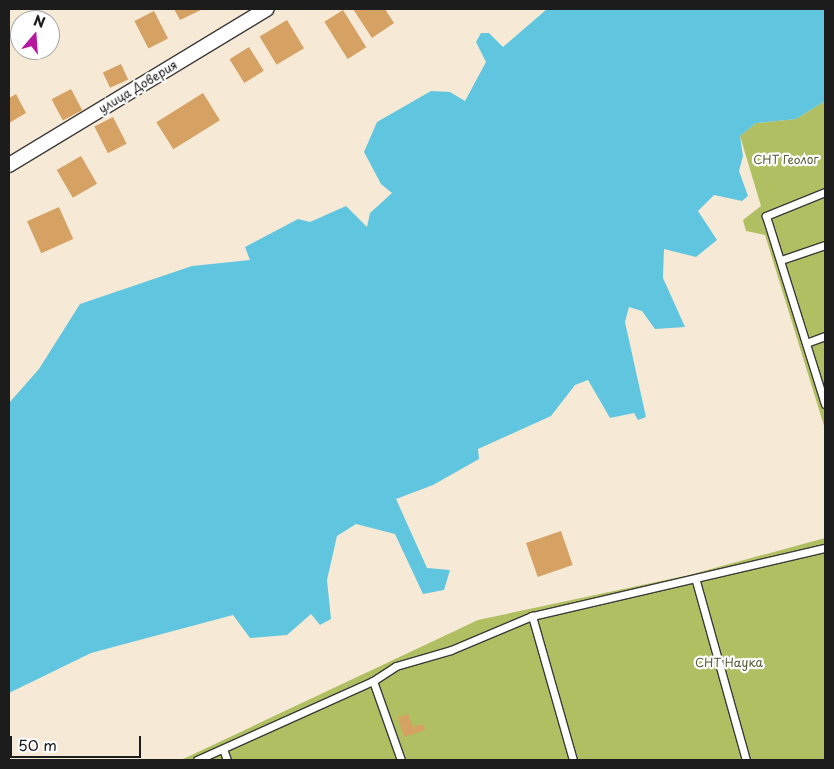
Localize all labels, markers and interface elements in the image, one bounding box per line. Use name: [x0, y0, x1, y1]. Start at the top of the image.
north arrow: [10, 10, 60, 60]
text: N: [31, 10, 48, 33]
street label: улица Доверия: [96, 58, 180, 116]
park label: СНТ Геолог: [753, 153, 819, 167]
park label: СНТ Наука: [695, 656, 763, 670]
scale bar: [12, 726, 144, 758]
text: 50 m: [18, 733, 57, 756]

